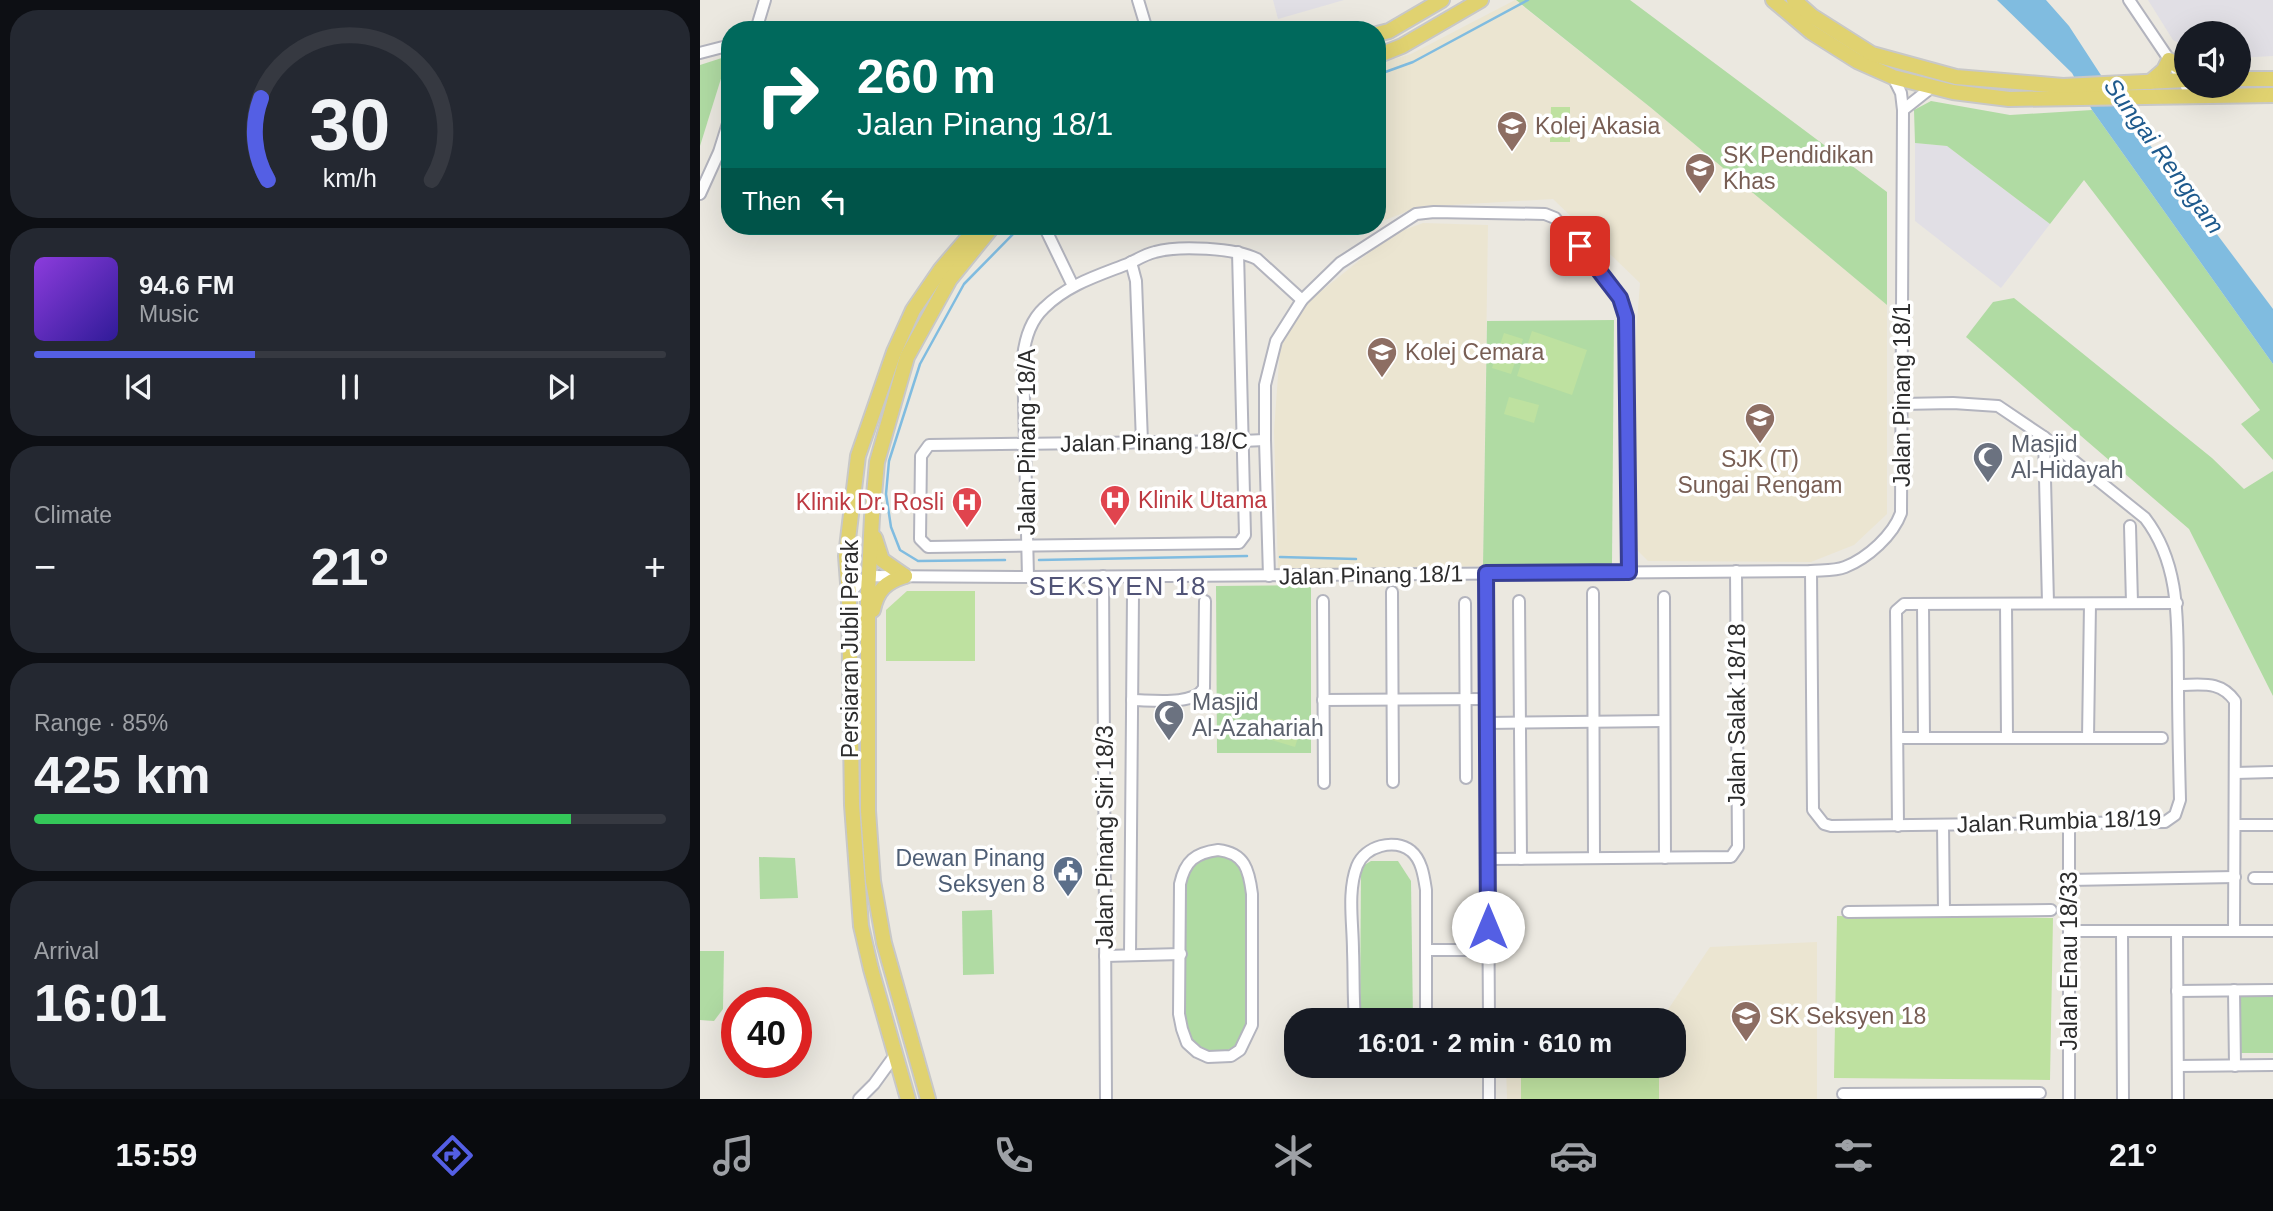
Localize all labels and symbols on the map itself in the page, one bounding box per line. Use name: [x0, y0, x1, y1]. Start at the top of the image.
water label: Sungai Renggam: [2099, 73, 2230, 239]
school or university icon: Kolej Akasia: [1495, 109, 1529, 153]
place label: Kolej Akasia: [1535, 113, 1661, 139]
place label: SK Pendidikan Khas: [1723, 142, 1874, 194]
school or university icon: SK Pendidikan Khas: [1683, 151, 1717, 195]
pin: [1550, 216, 1610, 276]
street label: Jalan Pinang 18/1: [1889, 303, 1915, 487]
school or university icon: Kolej Cemara: [1365, 335, 1399, 379]
place label: Kolej Cemara: [1405, 339, 1545, 365]
street label: Jalan Pinang 18/A: [1014, 348, 1040, 535]
school or university icon: SJK (T) Sungai Rengam: [1743, 401, 1777, 445]
street label: Jalan Pinang 18/C: [1060, 427, 1248, 457]
place label: Masjid Al-Hidayah: [2011, 431, 2124, 483]
mosque icon: Masjid Al-Hidayah: [1971, 440, 2005, 484]
place label: SJK (T) Sungai Rengam: [1678, 446, 1842, 498]
hospital icon: Klinik Utama: [1098, 483, 1132, 527]
hospital icon: Klinik Dr. Rosli: [950, 485, 984, 529]
place label: Klinik Utama: [1138, 487, 1267, 513]
place label: Klinik Dr. Rosli: [796, 489, 944, 515]
street label: Persiaran Jubli Perak: [837, 539, 863, 758]
street label: Jalan Pinang 18/1: [1279, 560, 1463, 590]
district label: SEKSYEN 18: [1029, 571, 1207, 601]
street label: Jalan Salak 18/18: [1724, 624, 1750, 806]
place label: Masjid Al-Azahariah: [1192, 689, 1324, 741]
mosque icon: Masjid Al-Azahariah: [1152, 698, 1186, 742]
street label: Jalan Pinang Siri 18/3: [1092, 725, 1118, 949]
street label: Jalan Rumbia 18/19: [1956, 804, 2162, 838]
place label: Dewan Pinang Seksyen 8: [895, 845, 1045, 897]
public building icon: Dewan Pinang Seksyen 8: [1051, 854, 1085, 898]
street label: Jalan Enau 18/33: [2056, 871, 2082, 1051]
position arrow: [1451, 890, 1525, 964]
speed limit sign: 40: [721, 987, 812, 1078]
school or university icon: SK Seksyen 18: [1729, 999, 1763, 1043]
place label: SK Seksyen 18: [1769, 1003, 1926, 1029]

